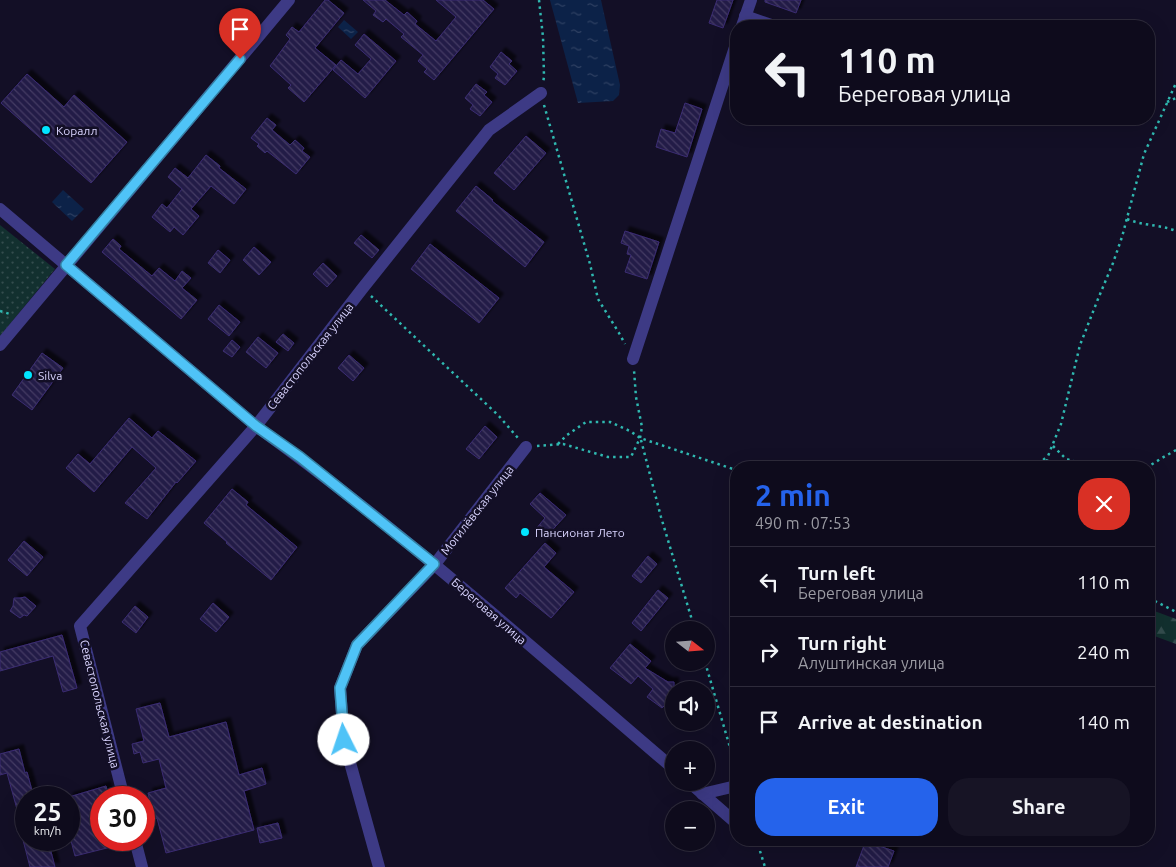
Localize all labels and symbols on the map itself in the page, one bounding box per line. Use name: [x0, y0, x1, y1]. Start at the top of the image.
pin: [219, 8, 261, 59]
marker: Коралл: [40, 124, 52, 136]
place label: Коралл: [56, 124, 97, 137]
street label: Севастопольская улица: [264, 300, 356, 412]
marker: Silva: [22, 369, 34, 381]
place label: Silva: [38, 369, 62, 382]
street label: Могилёвская улица: [438, 463, 516, 557]
marker: Пансионат Лето: [519, 526, 531, 538]
place label: Пансионат Лето: [535, 526, 625, 539]
street label: Береговая улица: [449, 575, 529, 647]
north arrow: [665, 621, 715, 671]
street label: Севастопольская улица: [78, 638, 122, 770]
position arrow: [317, 713, 369, 765]
speed limit sign: 30: [90, 786, 155, 851]

